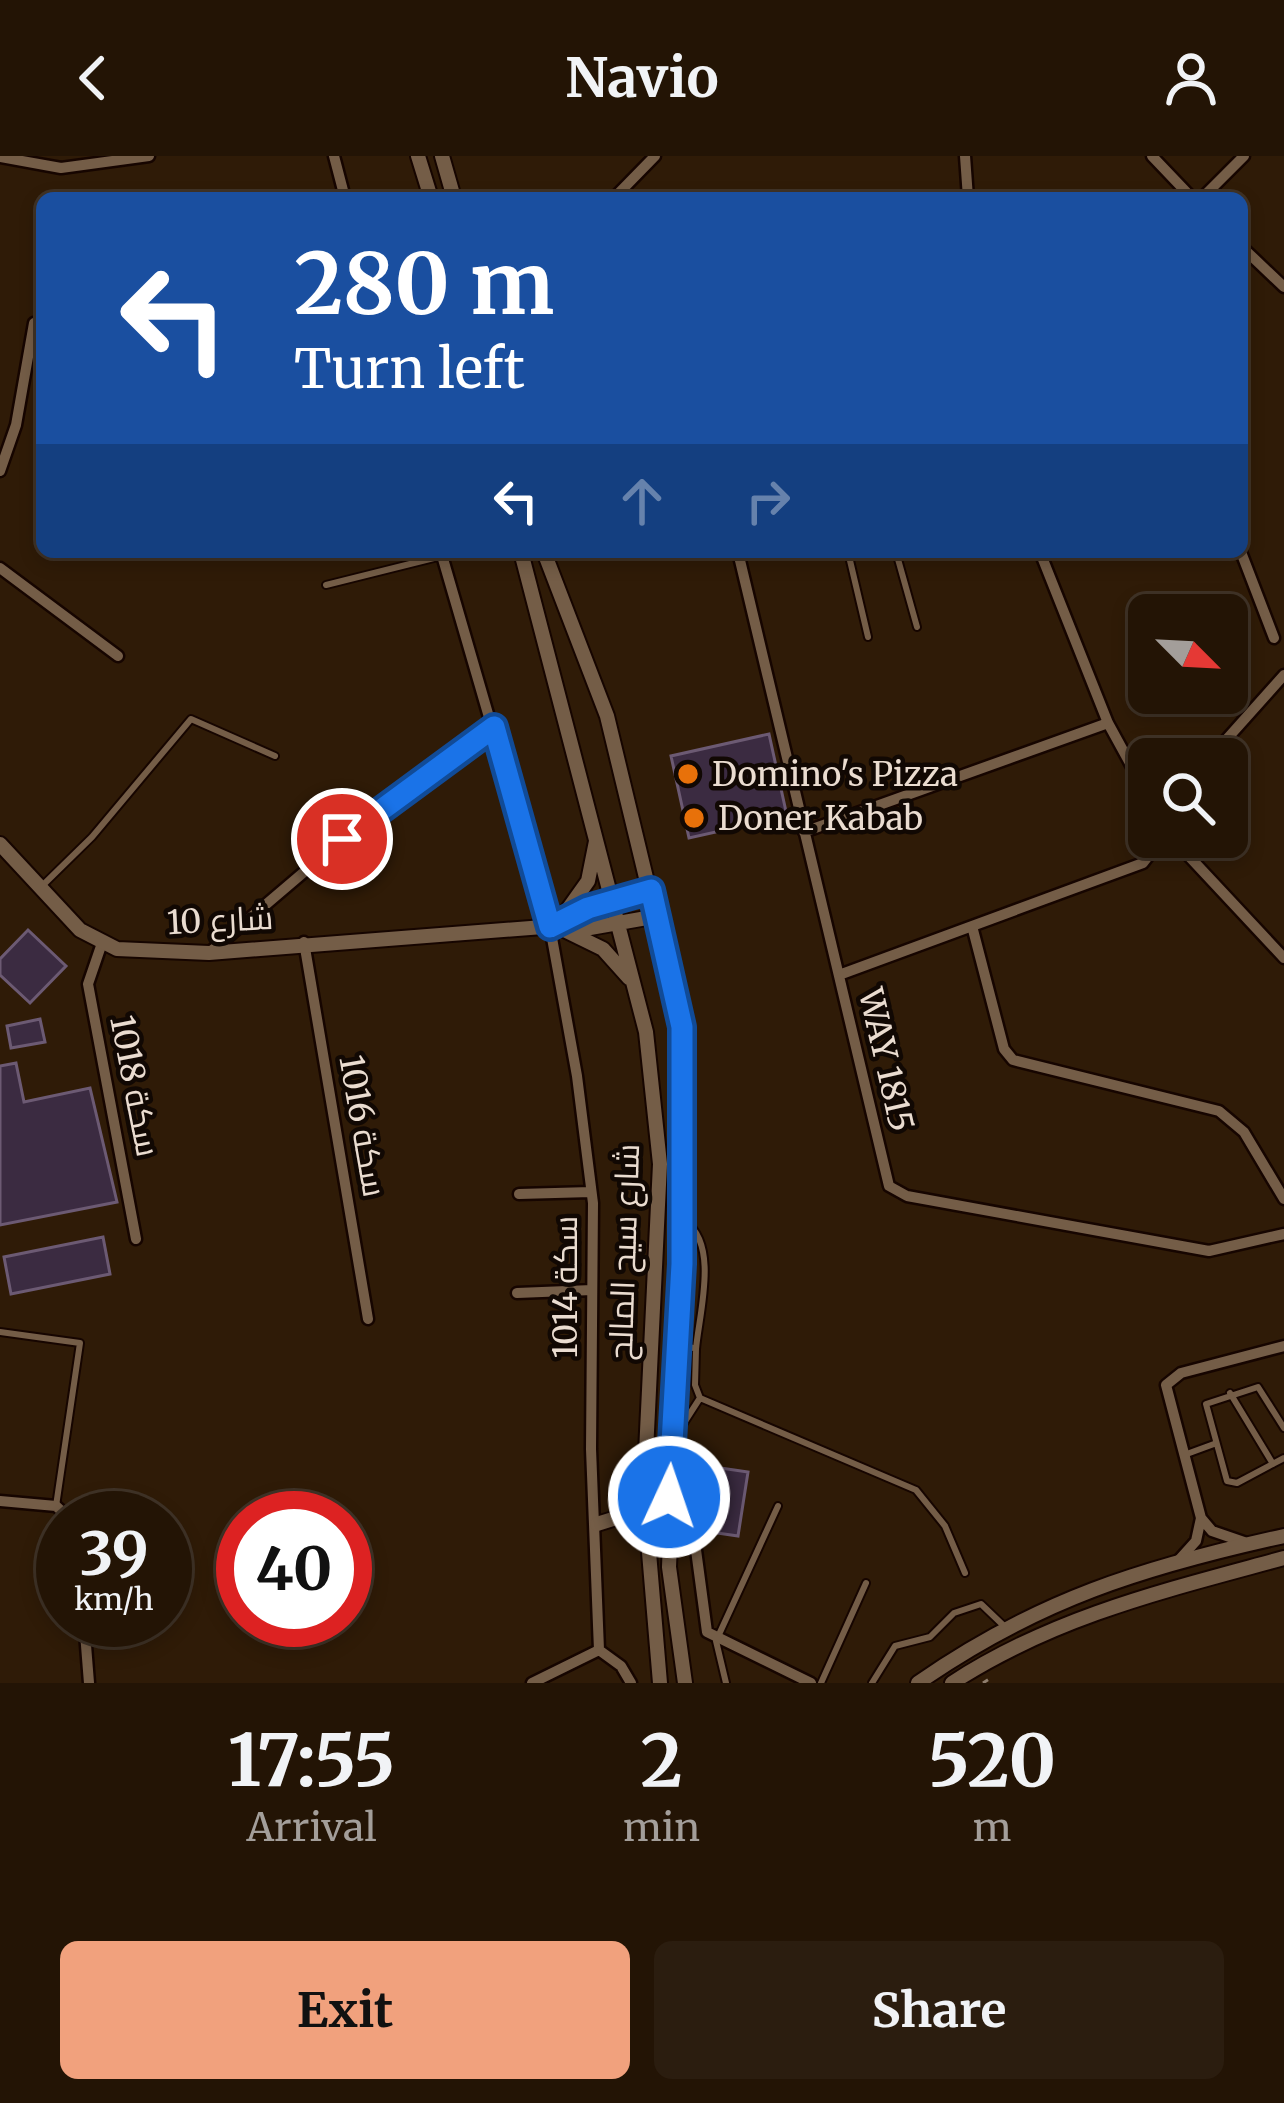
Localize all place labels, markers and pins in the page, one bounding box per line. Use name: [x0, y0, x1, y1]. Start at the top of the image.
place label: Domino's Pizza: [712, 754, 958, 795]
marker: Domino's Pizza: [675, 761, 701, 787]
pin: [291, 788, 393, 890]
place label: Doner Kabab: [718, 798, 923, 839]
marker: Doner Kabab: [681, 805, 707, 831]

